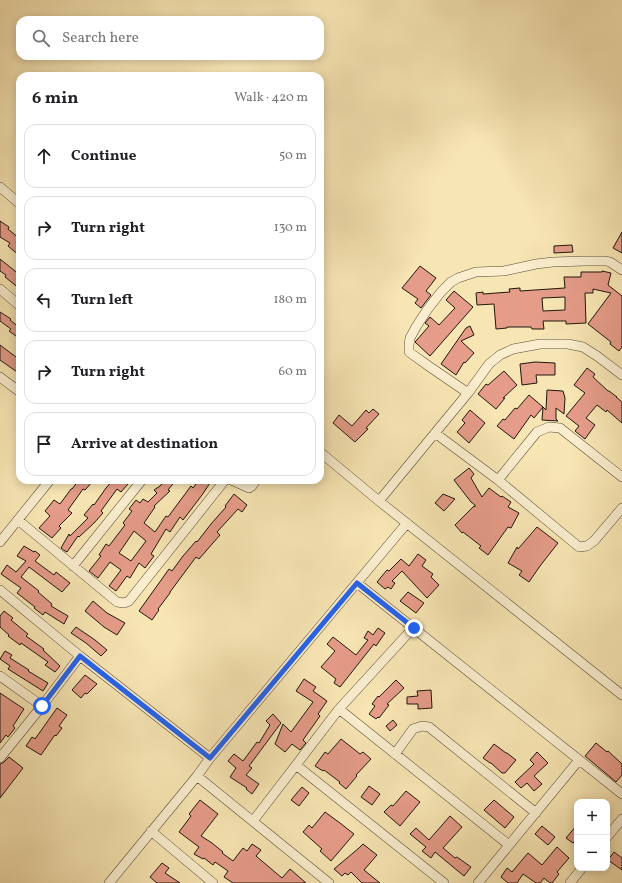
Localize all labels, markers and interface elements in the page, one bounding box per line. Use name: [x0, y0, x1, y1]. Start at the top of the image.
search box: [16, 16, 324, 60]
icon: search: [30, 27, 52, 49]
text: Search here: [62, 28, 139, 49]
text: 6 min: [32, 87, 78, 110]
text: Walk · 420 m: [234, 89, 308, 107]
icon: ahead: [33, 145, 55, 167]
text: Continue: [71, 146, 136, 167]
text: 50 m: [279, 147, 307, 165]
icon: right: [33, 217, 55, 239]
text: Turn right: [71, 218, 145, 239]
text: 130 m: [274, 219, 307, 237]
icon: left: [33, 289, 55, 311]
text: Turn left: [71, 290, 133, 311]
text: 180 m: [273, 291, 307, 309]
icon: right: [33, 361, 55, 383]
text: Turn right: [71, 362, 145, 383]
text: 60 m: [279, 363, 307, 381]
icon: arrive: [33, 433, 55, 455]
text: Arrive at destination: [71, 434, 218, 455]
route end: [405, 619, 423, 637]
route start: [33, 697, 51, 715]
map controls: [574, 799, 610, 871]
button: +: [574, 799, 610, 835]
button: −: [574, 835, 610, 871]

